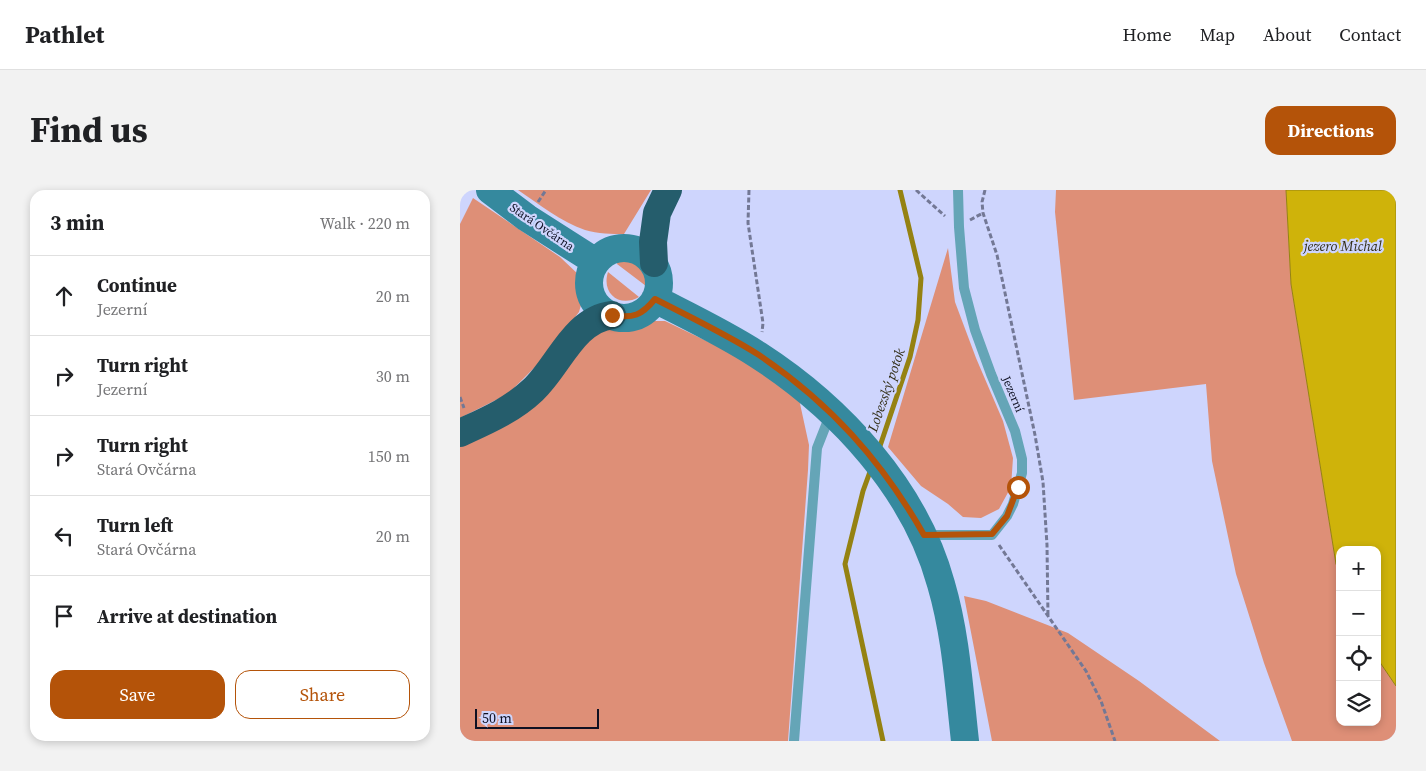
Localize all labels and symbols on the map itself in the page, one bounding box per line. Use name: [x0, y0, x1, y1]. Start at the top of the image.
street label: Stará Ovčárna: [507, 200, 578, 255]
water label: jezero Michal: [1302, 236, 1382, 256]
route end: [601, 304, 624, 327]
water label: Lobezský potok: [862, 345, 910, 435]
street label: Jezerní: [998, 373, 1028, 415]
route start: [1007, 476, 1030, 499]
scale bar: [475, 706, 599, 729]

